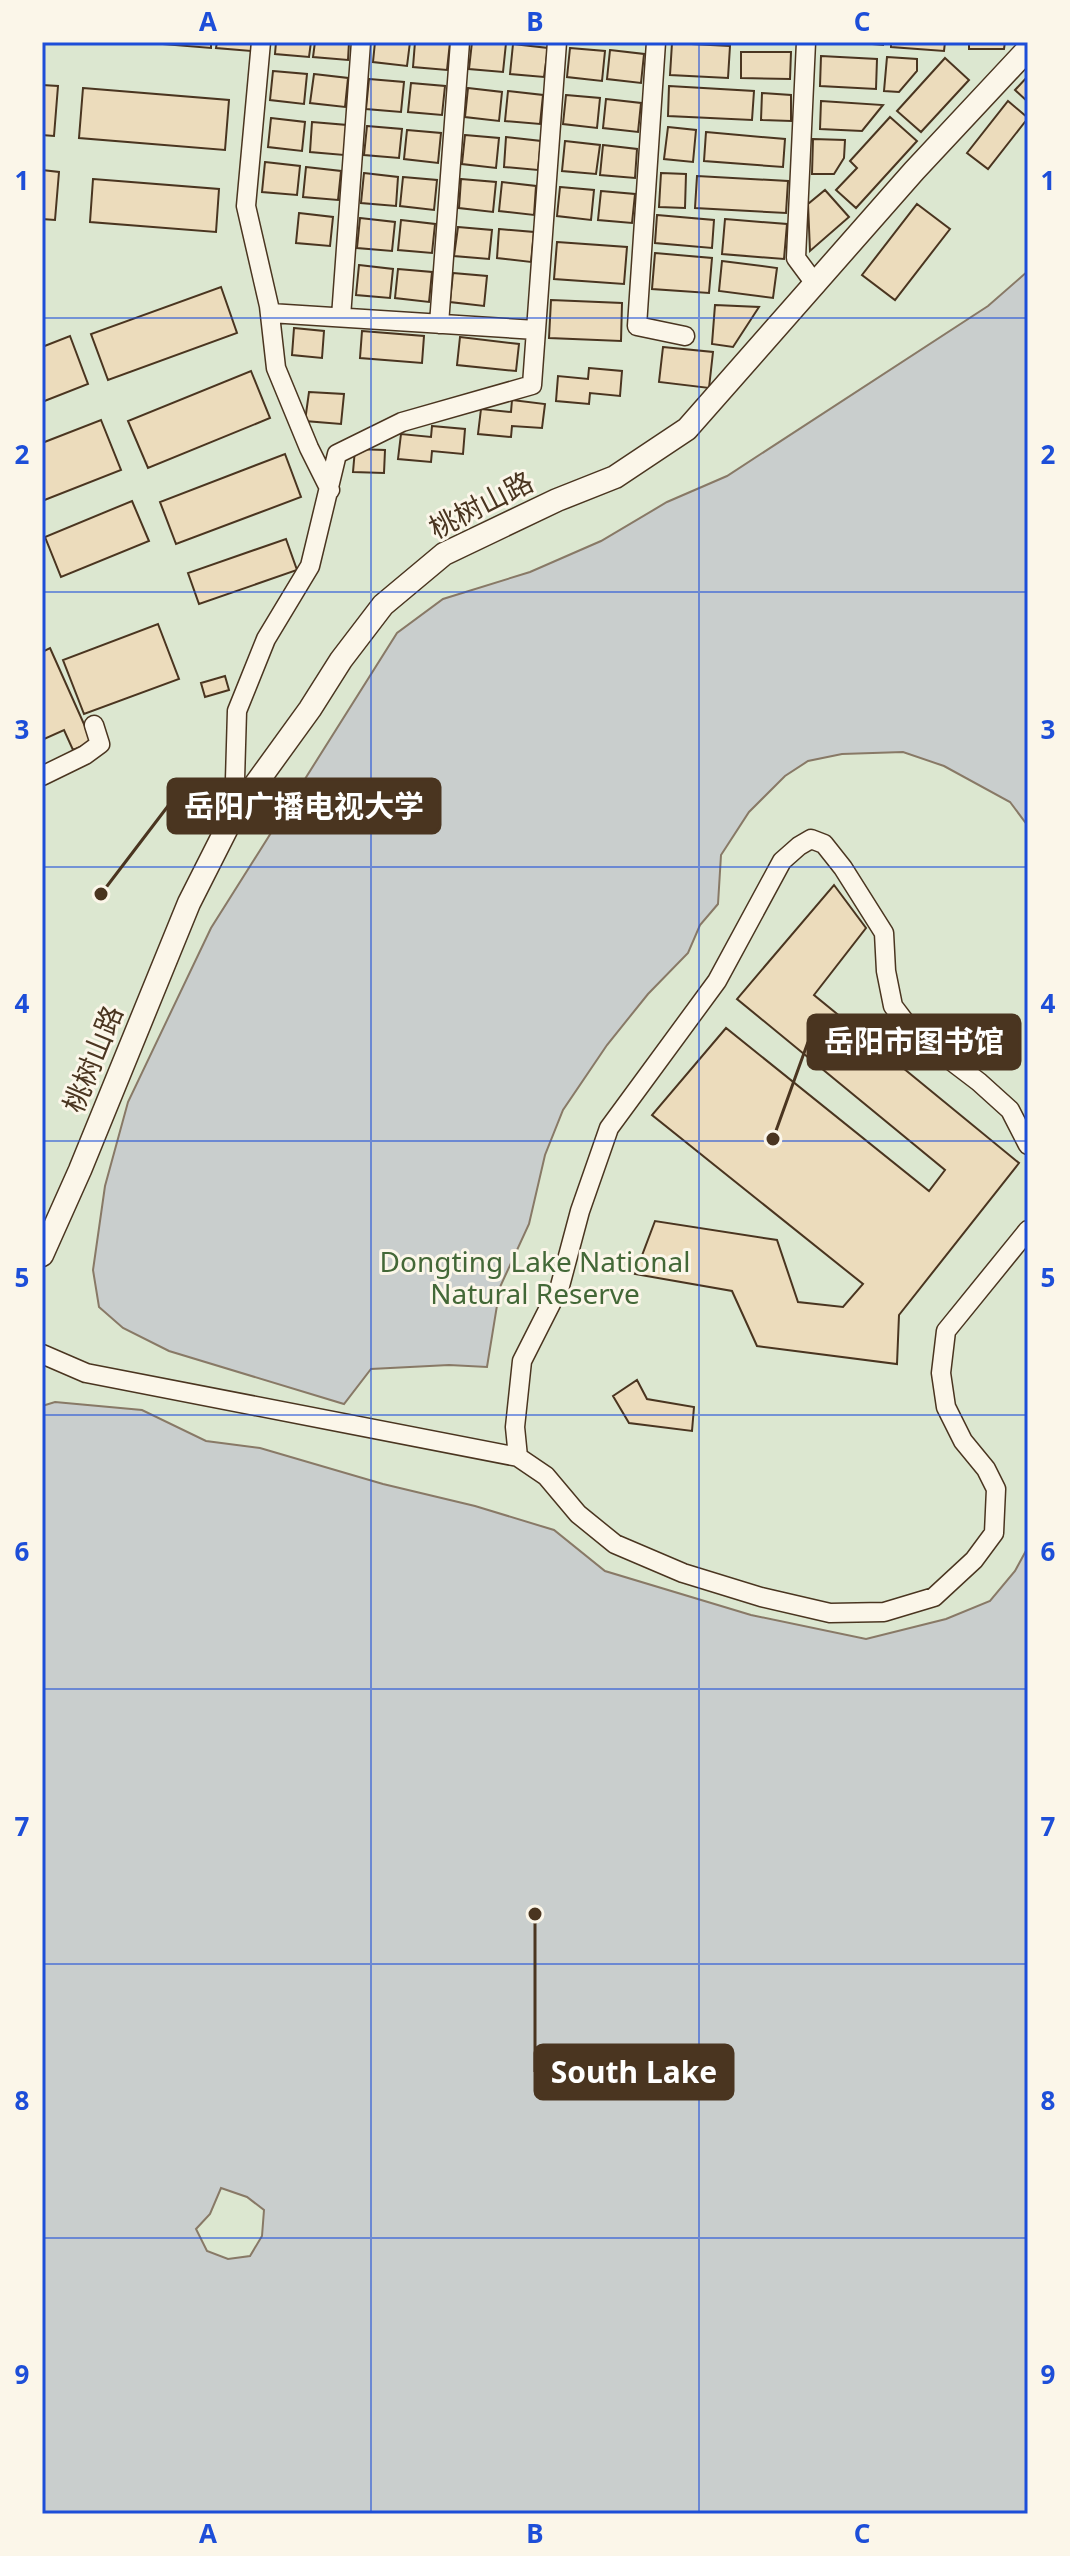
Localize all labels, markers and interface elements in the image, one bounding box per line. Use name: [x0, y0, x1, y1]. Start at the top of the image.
text: A: [199, 3, 217, 39]
text: B: [526, 3, 544, 39]
text: C: [854, 3, 870, 39]
text: 1: [15, 162, 29, 198]
text: 1: [1041, 162, 1055, 198]
text: 2: [15, 436, 30, 472]
text: 2: [1041, 436, 1056, 472]
street label: 桃树山路: [422, 462, 539, 546]
text: 3: [15, 711, 29, 747]
text: 3: [1041, 711, 1055, 747]
callout: 岳阳广播电视大学: [168, 779, 440, 833]
text: 岳阳广播电视大学: [184, 785, 424, 826]
text: 4: [15, 985, 30, 1021]
text: 4: [1041, 985, 1056, 1021]
street label: 桃树山路: [53, 1000, 131, 1118]
callout: 岳阳市图书馆: [808, 1015, 1020, 1069]
text: 岳阳市图书馆: [824, 1020, 1004, 1061]
park label: Dongting Lake National Natural Reserve: [380, 1242, 690, 1312]
text: 5: [15, 1259, 29, 1295]
text: 5: [1041, 1259, 1055, 1295]
text: 6: [15, 1533, 30, 1569]
text: 6: [1041, 1533, 1056, 1569]
text: 7: [15, 1808, 30, 1844]
text: 7: [1041, 1808, 1056, 1844]
callout: South Lake: [535, 2045, 733, 2099]
text: South Lake: [551, 2051, 717, 2092]
text: 8: [15, 2082, 29, 2118]
text: 8: [1041, 2082, 1055, 2118]
text: 9: [15, 2356, 29, 2392]
text: 9: [1041, 2356, 1055, 2392]
text: A: [199, 2515, 217, 2551]
text: B: [526, 2515, 544, 2551]
text: C: [854, 2515, 870, 2551]

